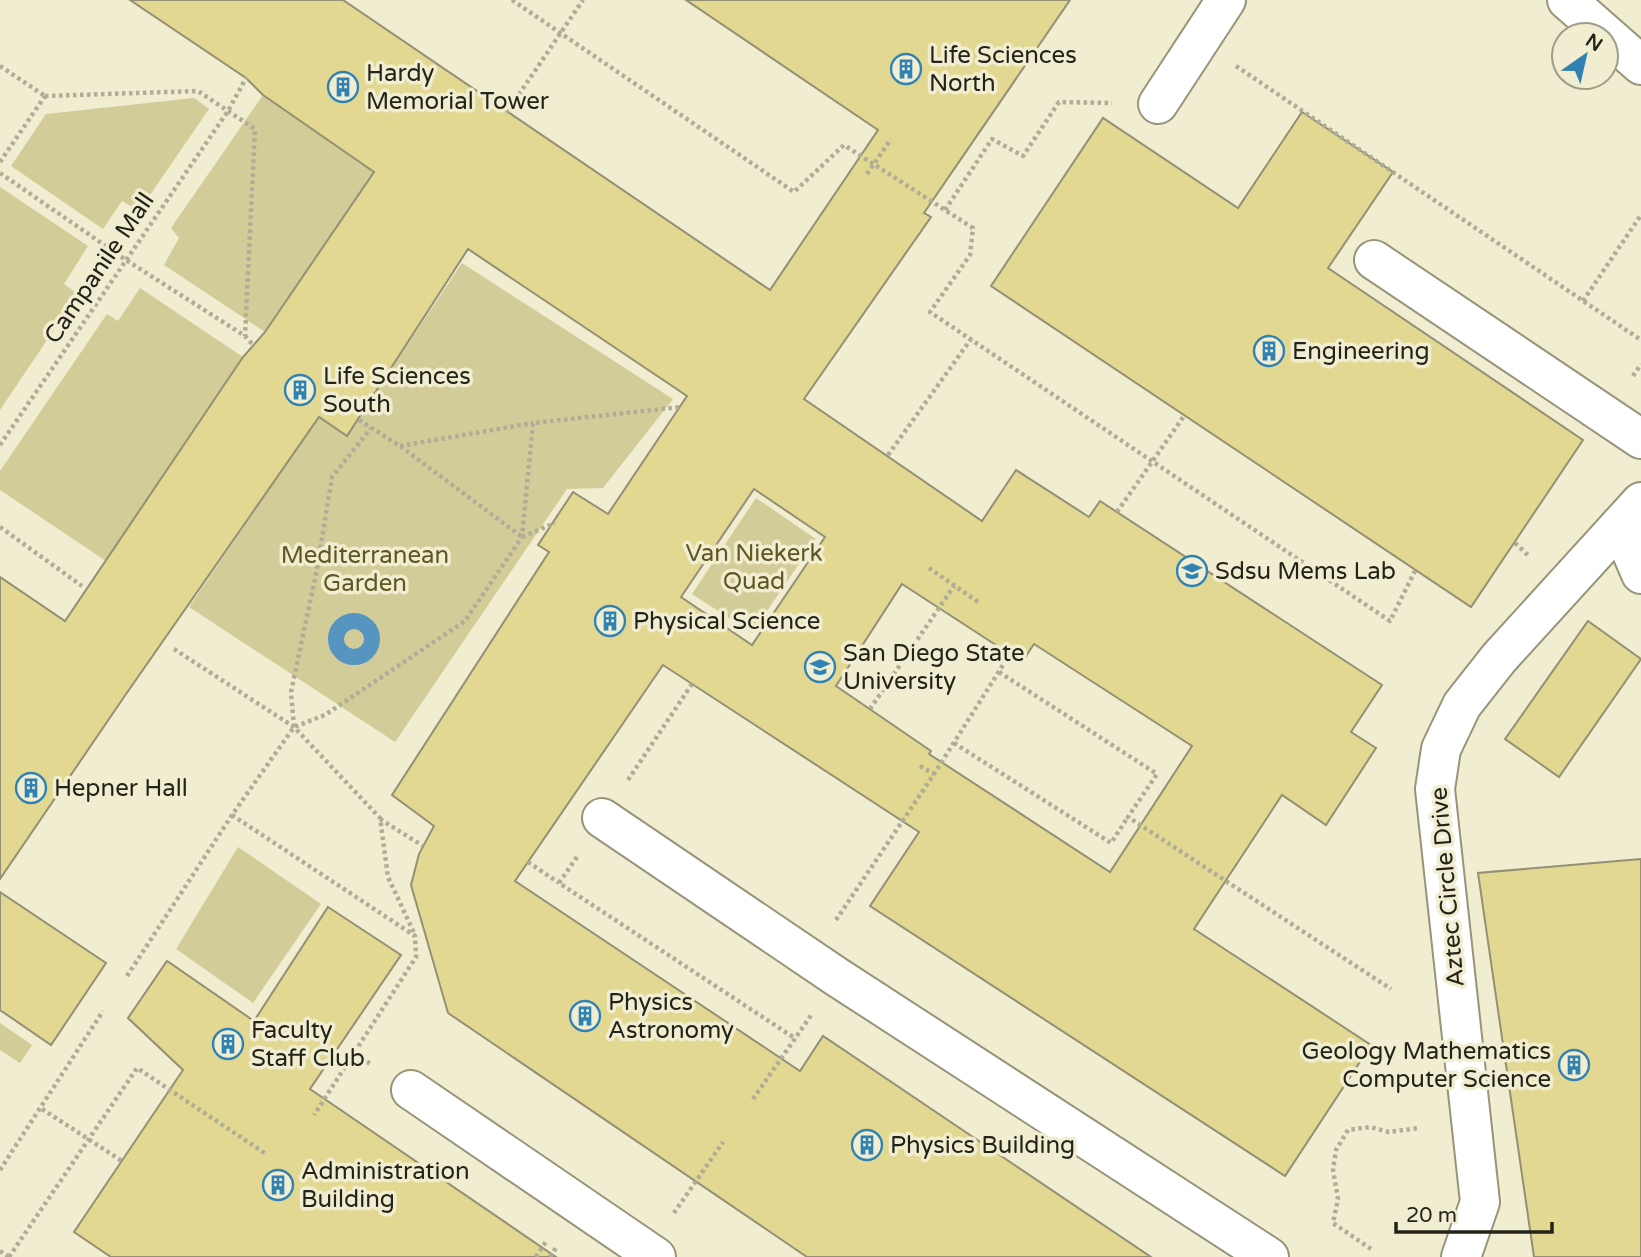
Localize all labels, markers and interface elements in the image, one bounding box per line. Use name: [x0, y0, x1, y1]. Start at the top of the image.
north arrow: [1550, 21, 1620, 91]
text: N: [1581, 29, 1606, 56]
place label: Life Sciences North: [929, 41, 1077, 98]
building icon: Life Sciences North: [889, 52, 923, 86]
place label: Hardy Memorial Tower: [366, 59, 550, 116]
building icon: Hardy Memorial Tower: [326, 70, 360, 104]
street label: Campanile Mall: [38, 187, 161, 349]
building icon: Engineering: [1252, 334, 1286, 368]
place label: Engineering: [1292, 337, 1430, 366]
place label: Life Sciences South: [323, 362, 471, 419]
building icon: Life Sciences South: [283, 373, 317, 407]
park label: Van Niekerk Quad: [686, 539, 823, 596]
park label: Mediterranean Garden: [281, 541, 449, 598]
school or university icon: Sdsu Mems Lab: [1175, 554, 1209, 588]
place label: Sdsu Mems Lab: [1215, 557, 1396, 586]
building icon: Physical Science: [593, 604, 627, 638]
place label: Physical Science: [633, 607, 820, 636]
place label: San Diego State University: [843, 639, 1025, 696]
school or university icon: San Diego State University: [803, 650, 837, 684]
building icon: Hepner Hall: [14, 771, 48, 805]
place label: Hepner Hall: [54, 774, 188, 803]
street label: Aztec Circle Drive: [1424, 786, 1471, 988]
place label: Physics Astronomy: [608, 988, 734, 1045]
building icon: Physics Astronomy: [568, 999, 602, 1033]
place label: Faculty Staff Club: [251, 1016, 365, 1073]
building icon: Faculty Staff Club: [211, 1027, 245, 1061]
place label: Geology Mathematics Computer Science: [1301, 1037, 1551, 1094]
building icon: Geology Mathematics Computer Science: [1557, 1048, 1591, 1082]
building icon: Physics Building: [850, 1128, 884, 1162]
place label: Physics Building: [890, 1131, 1075, 1160]
place label: Administration Building: [301, 1157, 470, 1214]
building icon: Administration Building: [261, 1168, 295, 1202]
scale bar: [1396, 1190, 1552, 1234]
text: 20 m: [1406, 1203, 1457, 1228]

